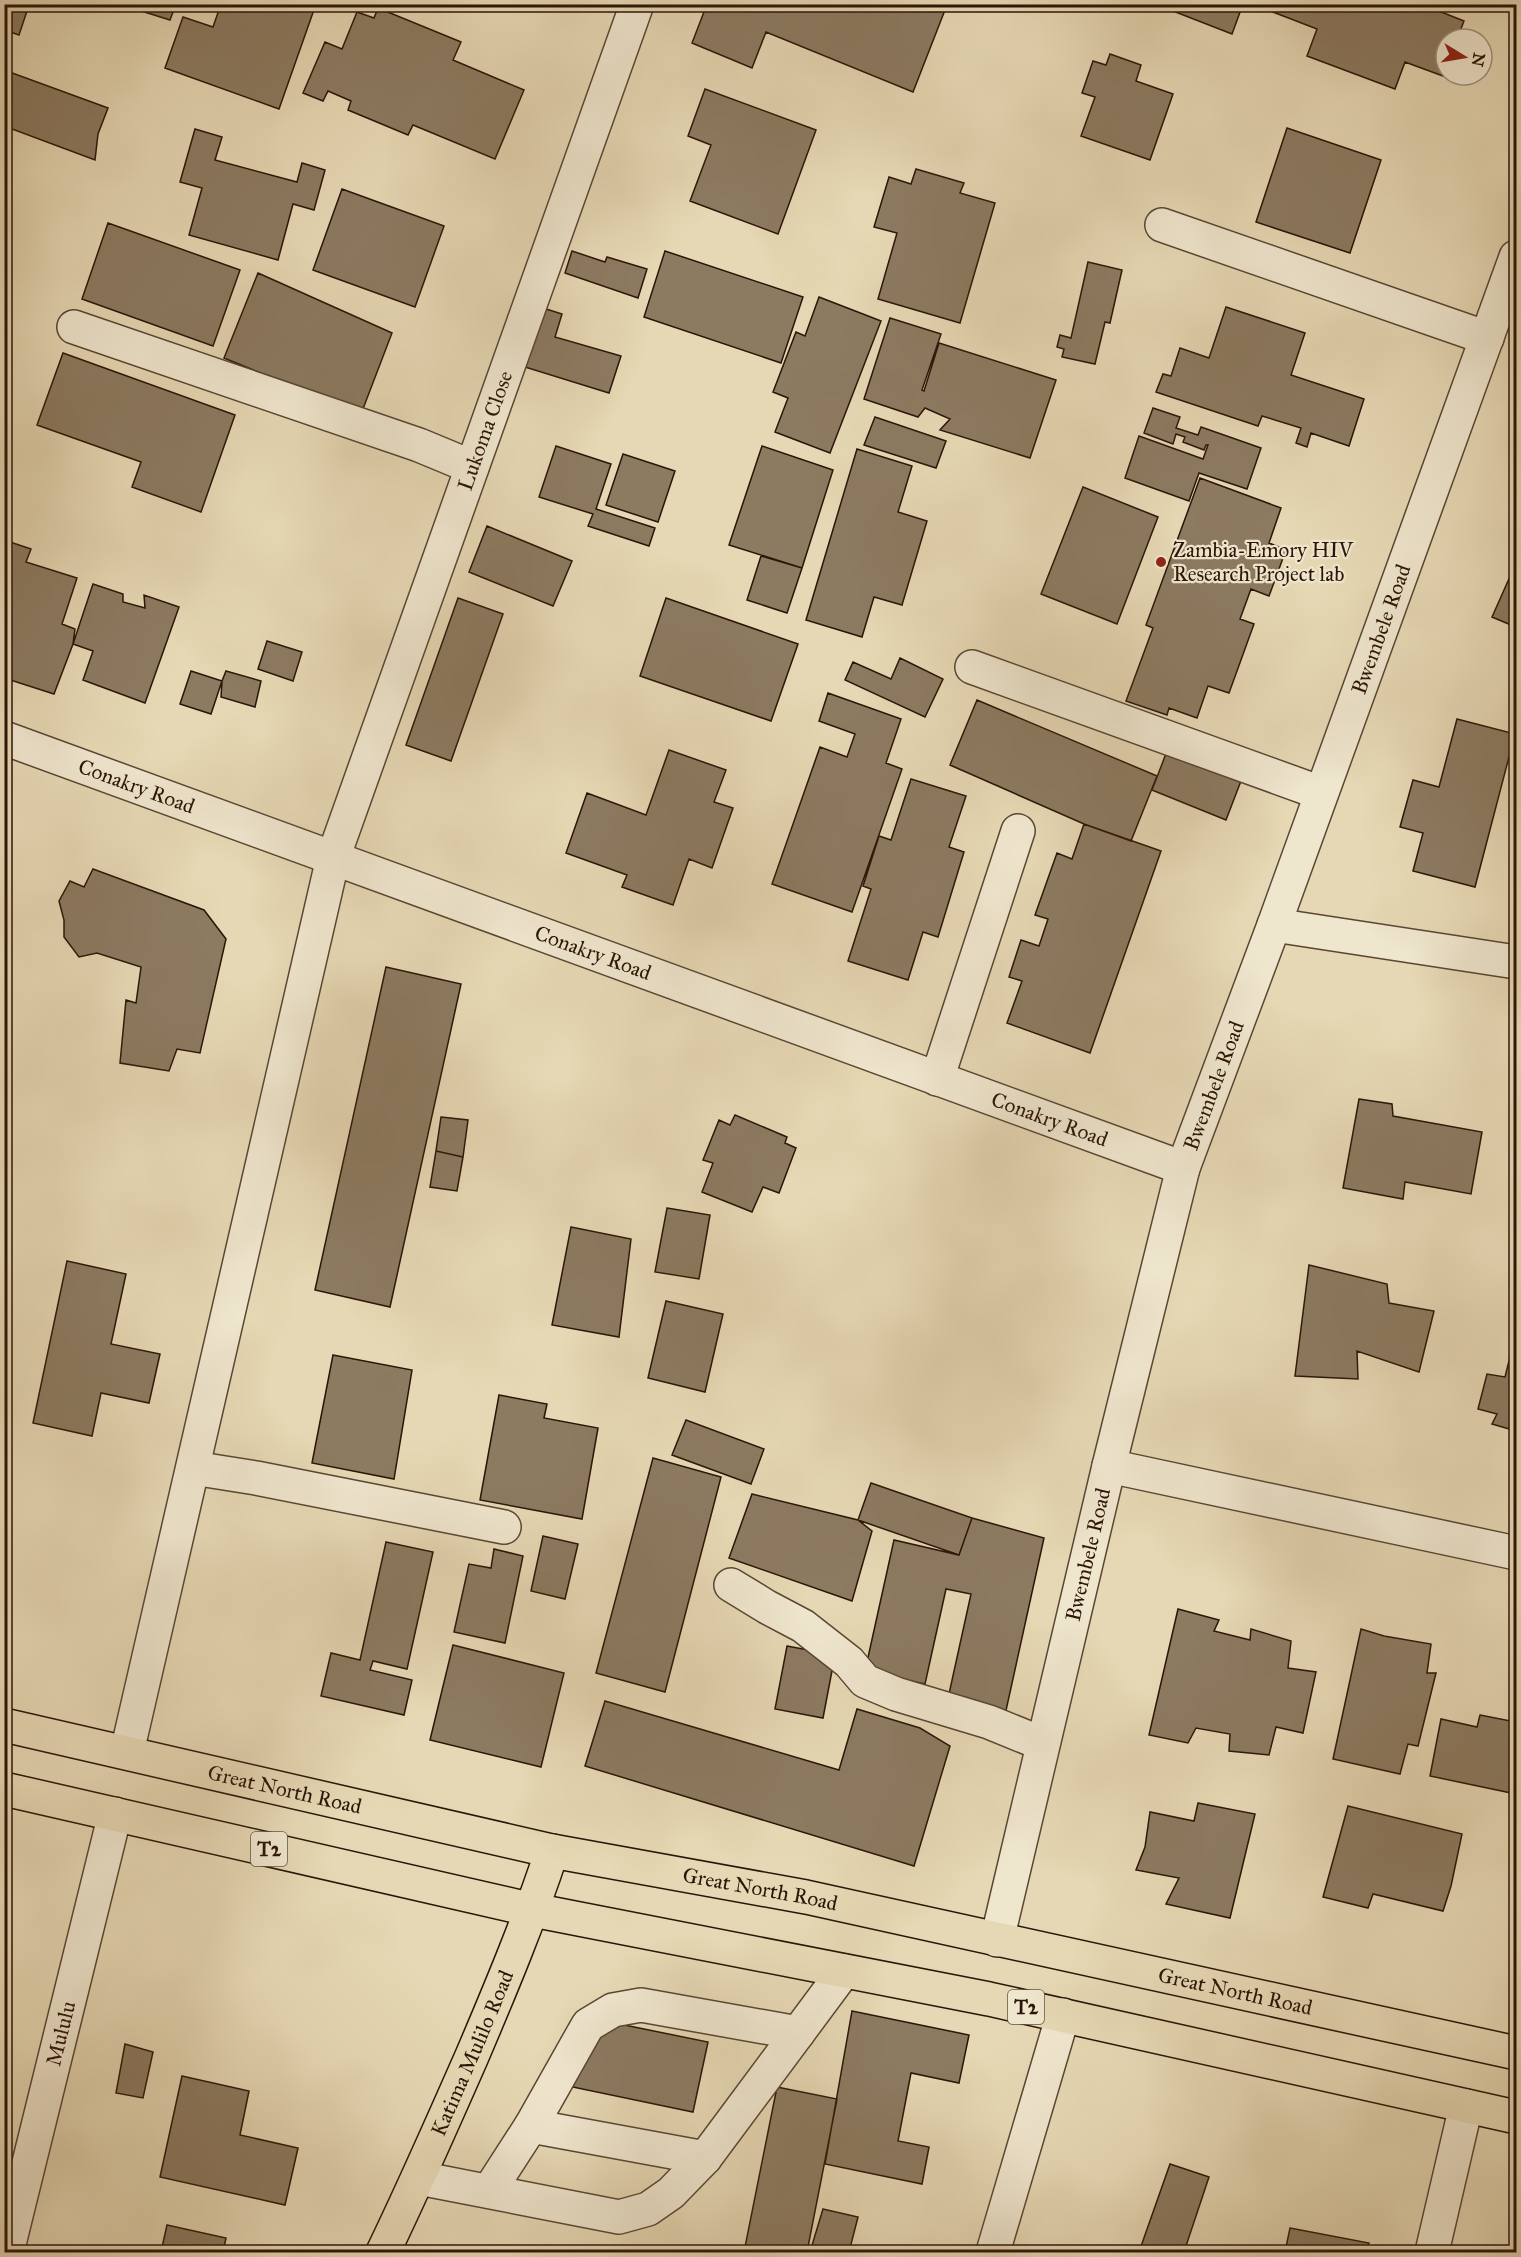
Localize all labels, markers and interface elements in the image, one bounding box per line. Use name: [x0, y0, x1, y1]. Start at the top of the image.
north arrow: [1434, 27, 1494, 87]
text: N: [1468, 51, 1489, 69]
street label: Lukoma Close: [452, 367, 518, 494]
place label: Zambia-Emory HIV Research Project lab: [1173, 537, 1355, 587]
marker: Zambia-Emory HIV Research Project lab: [1154, 555, 1168, 569]
street label: Bwembele Road: [1346, 560, 1417, 698]
street label: Conakry Road: [75, 753, 199, 820]
street label: Conakry Road: [531, 920, 655, 986]
street label: Bwembele Road: [1178, 1017, 1250, 1154]
street label: Conakry Road: [988, 1086, 1112, 1153]
street label: Bwembele Road: [1060, 1485, 1116, 1624]
street label: Great North Road: [205, 1759, 365, 1820]
road number: T2: [251, 1832, 287, 1866]
street label: Great North Road: [681, 1862, 841, 1917]
street label: Great North Road: [1156, 1962, 1315, 2021]
street label: Katima Mulilo Road: [425, 1966, 520, 2140]
road number: T2: [1008, 1990, 1044, 2024]
street label: Mululu: [40, 1998, 81, 2069]

